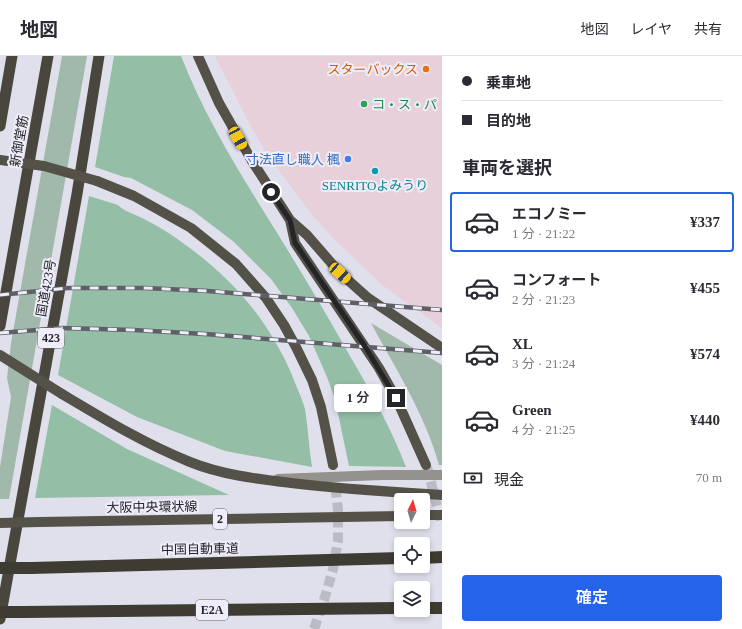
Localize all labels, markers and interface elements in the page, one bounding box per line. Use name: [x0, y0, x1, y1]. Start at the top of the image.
text: 地図: [20, 19, 58, 40]
text: 地図: [580, 22, 608, 37]
text: レイヤ: [630, 22, 672, 37]
text: 共有: [694, 22, 722, 37]
place label: スターバックス: [328, 62, 418, 77]
marker: スターバックス: [421, 64, 431, 74]
text: 乗車地: [486, 75, 531, 91]
place label: コ・ス・パ: [372, 97, 437, 112]
marker: コ・ス・パ: [359, 99, 369, 109]
text: 目的地: [486, 113, 531, 129]
street label: 新御堂筋: [7, 114, 31, 168]
car: [227, 125, 249, 151]
place label: 寸法直し職人 楓: [246, 152, 340, 167]
marker: 寸法直し職人 楓: [343, 154, 353, 164]
text: 車両を選択: [462, 158, 552, 178]
marker: SENRITOよみうり: [370, 166, 380, 176]
place label: SENRITOよみうり: [322, 178, 428, 193]
route start: [262, 183, 280, 201]
icon: car: [464, 204, 500, 240]
text: エコノミー: [512, 206, 587, 222]
text: ¥337: [690, 214, 720, 230]
text: 1 分 · 21:22: [512, 226, 575, 241]
street label: 国道423号: [34, 258, 58, 318]
car: [327, 261, 353, 285]
icon: car: [464, 270, 500, 306]
text: コンフォート: [512, 272, 602, 288]
text: ¥455: [690, 280, 720, 296]
text: 2 分 · 21:23: [512, 292, 575, 307]
road number: 423: [38, 328, 64, 348]
icon: car: [464, 336, 500, 372]
text: XL: [512, 336, 533, 352]
text: ¥574: [690, 346, 720, 362]
text: 3 分 · 21:24: [512, 356, 575, 371]
callout: 1 分: [334, 384, 382, 412]
route end: [387, 389, 405, 407]
text: 1 分: [347, 390, 369, 405]
icon: car: [464, 402, 500, 438]
text: Green: [512, 402, 552, 418]
text: ¥440: [690, 412, 720, 428]
text: 4 分 · 21:25: [512, 422, 575, 437]
icon: cash: [462, 467, 484, 489]
text: 70 m: [696, 470, 722, 485]
text: 現金: [494, 472, 524, 488]
north arrow: [394, 493, 430, 529]
map controls: [394, 493, 430, 617]
street label: 大阪中央環状線: [106, 499, 198, 515]
road number: 2: [213, 509, 227, 529]
button: locate: [394, 537, 430, 573]
street label: 中国自動車道: [161, 541, 239, 557]
button: 確定: [462, 575, 722, 621]
button: layers: [394, 581, 430, 617]
road number: E2A: [196, 600, 228, 620]

